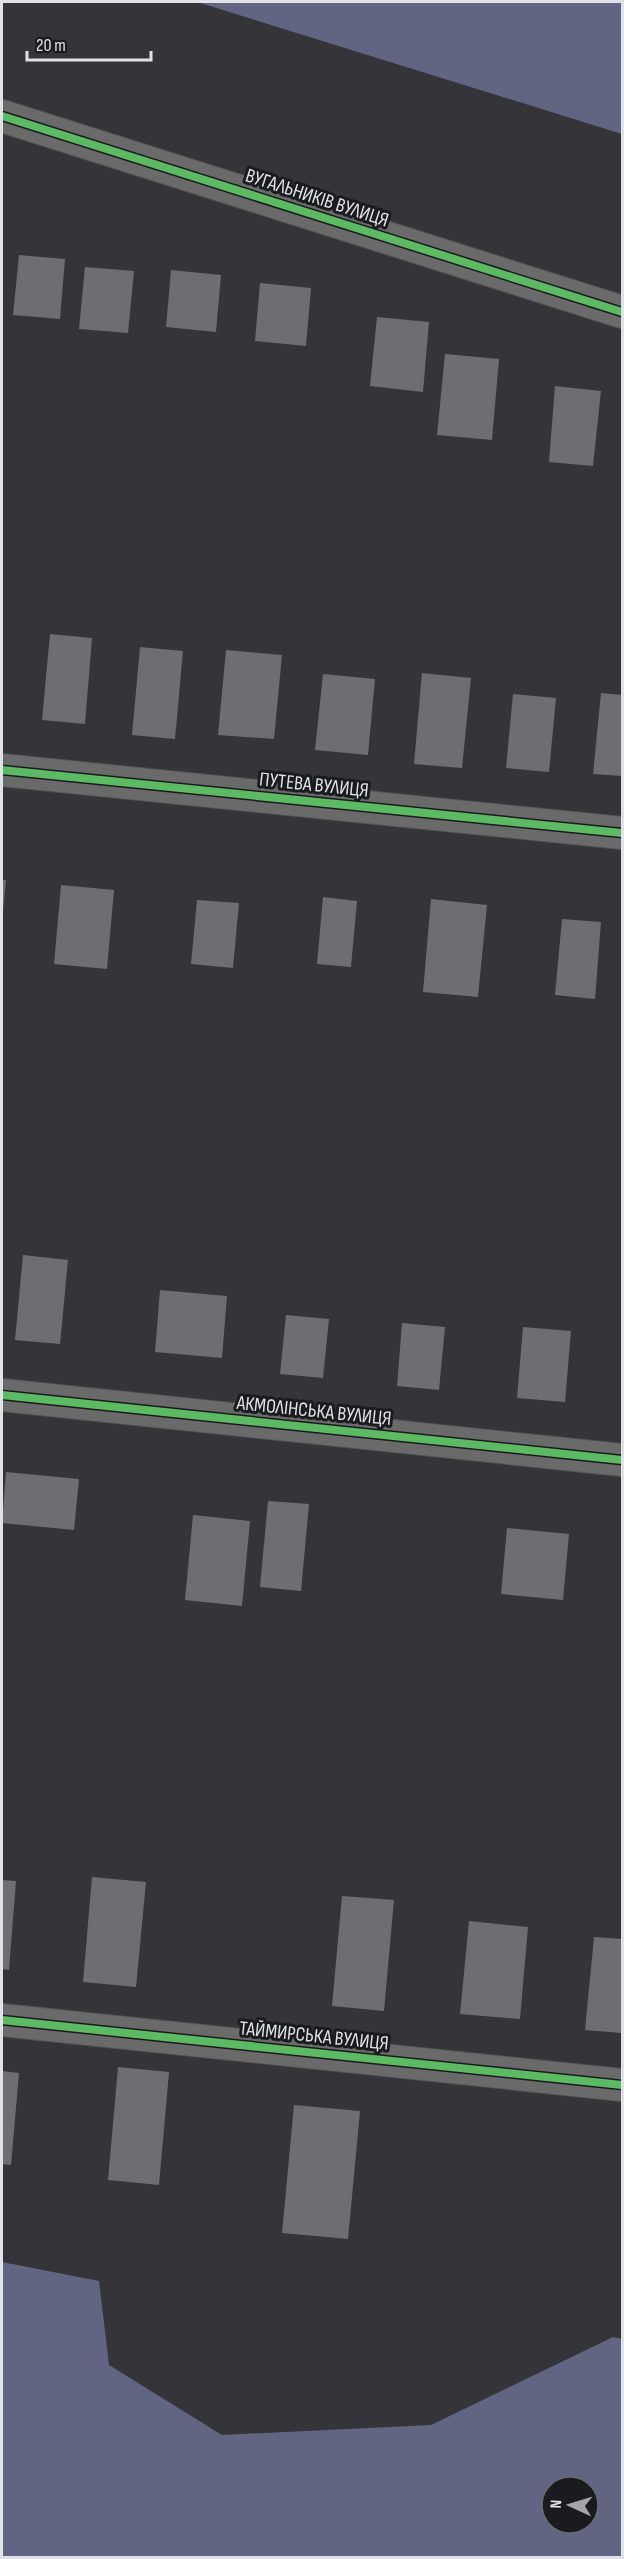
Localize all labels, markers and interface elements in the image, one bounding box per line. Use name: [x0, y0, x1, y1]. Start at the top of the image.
scale bar: [27, 24, 152, 62]
text: 20 m: [36, 35, 66, 56]
street label: ВУГАЛЬНИКІВ ВУЛИЦЯ: [242, 164, 392, 232]
street label: ПУТЕВА ВУЛИЦЯ: [258, 767, 370, 803]
street label: АКМОЛIНСЬКА ВУЛИЦЯ: [235, 1391, 392, 1431]
street label: ТАЙМИРСЬКА ВУЛИЦЯ: [238, 2016, 390, 2056]
north arrow: [540, 2475, 600, 2535]
text: N: [547, 2499, 566, 2509]

